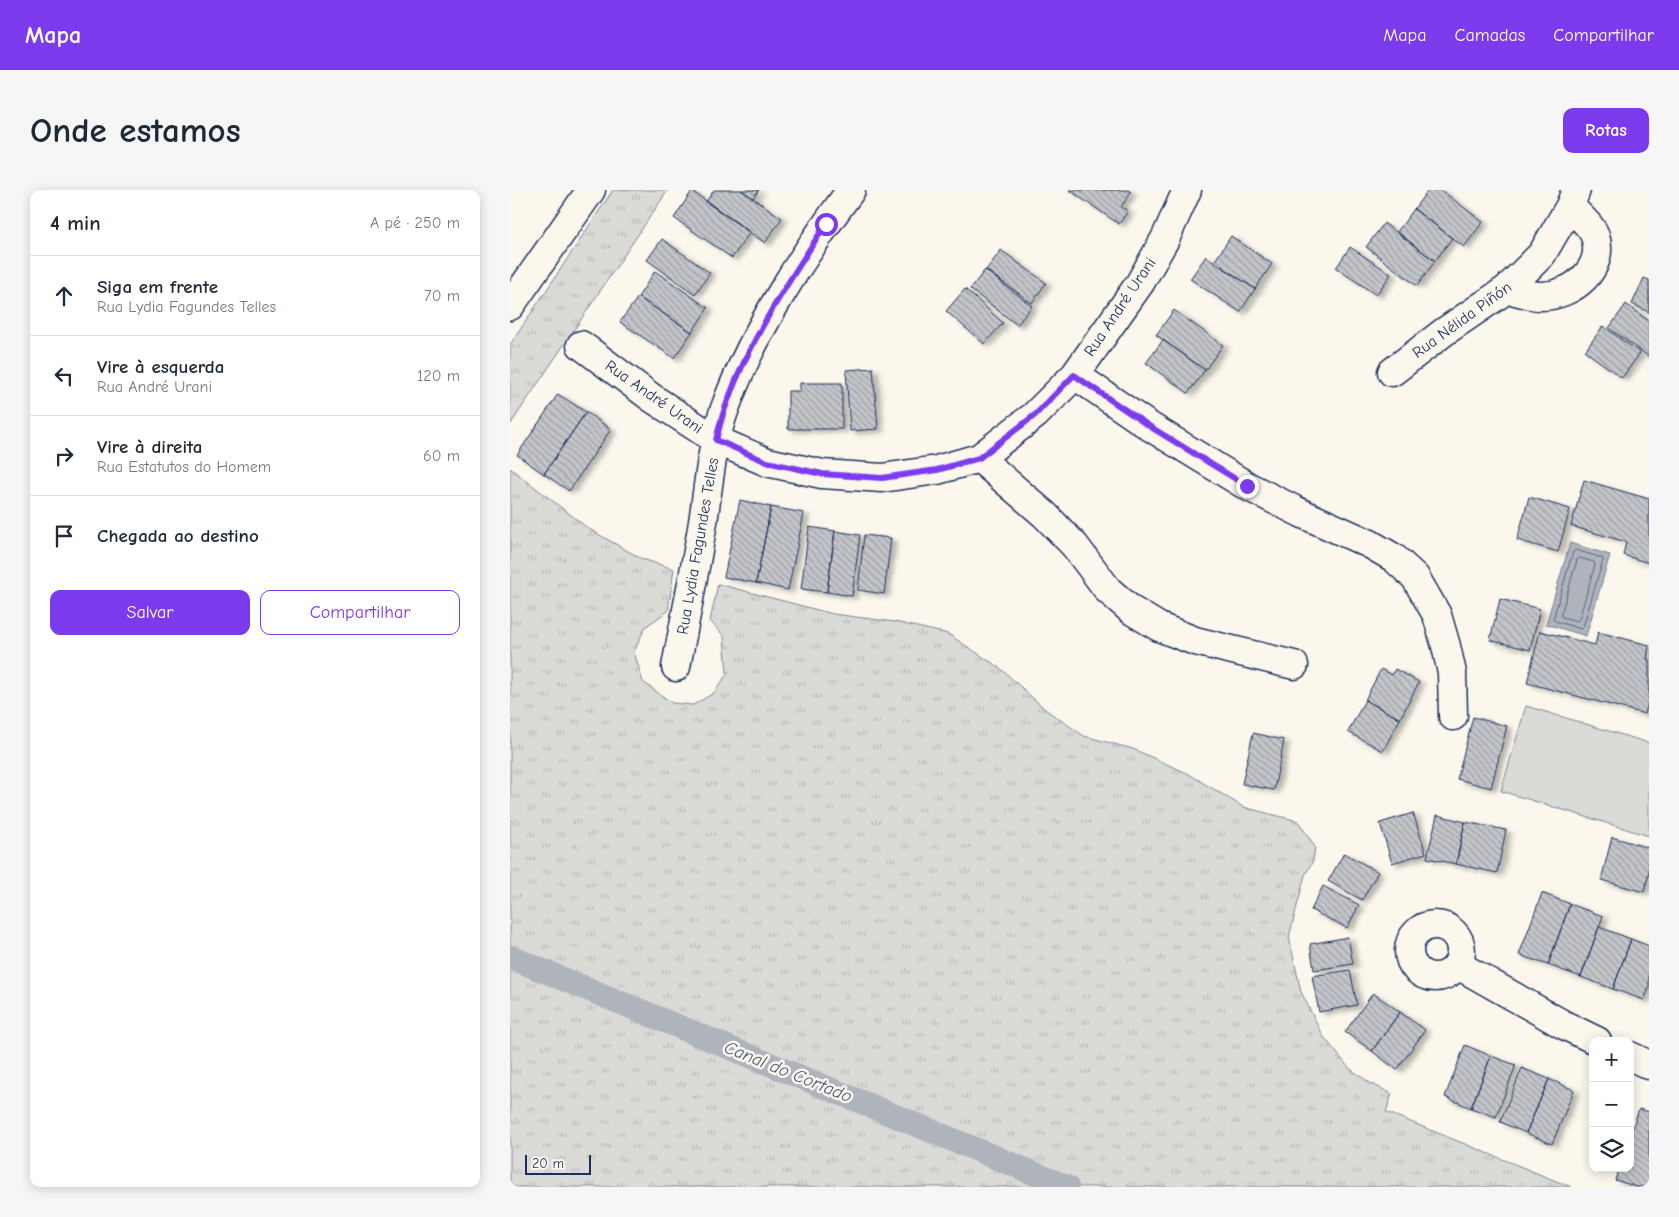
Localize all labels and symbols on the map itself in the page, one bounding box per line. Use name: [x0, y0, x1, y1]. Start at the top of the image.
route start: [815, 213, 838, 236]
street label: Rua André Urani: [1080, 254, 1160, 360]
street label: Rua Nélida Piñón: [1409, 278, 1515, 362]
street label: Rua André Urani: [602, 357, 706, 437]
street label: Rua Lydia Fagundes Telles: [674, 456, 722, 636]
route end: [1236, 475, 1259, 498]
water label: Canal do Cortado: [721, 1037, 855, 1107]
scale bar: [525, 1152, 591, 1175]

